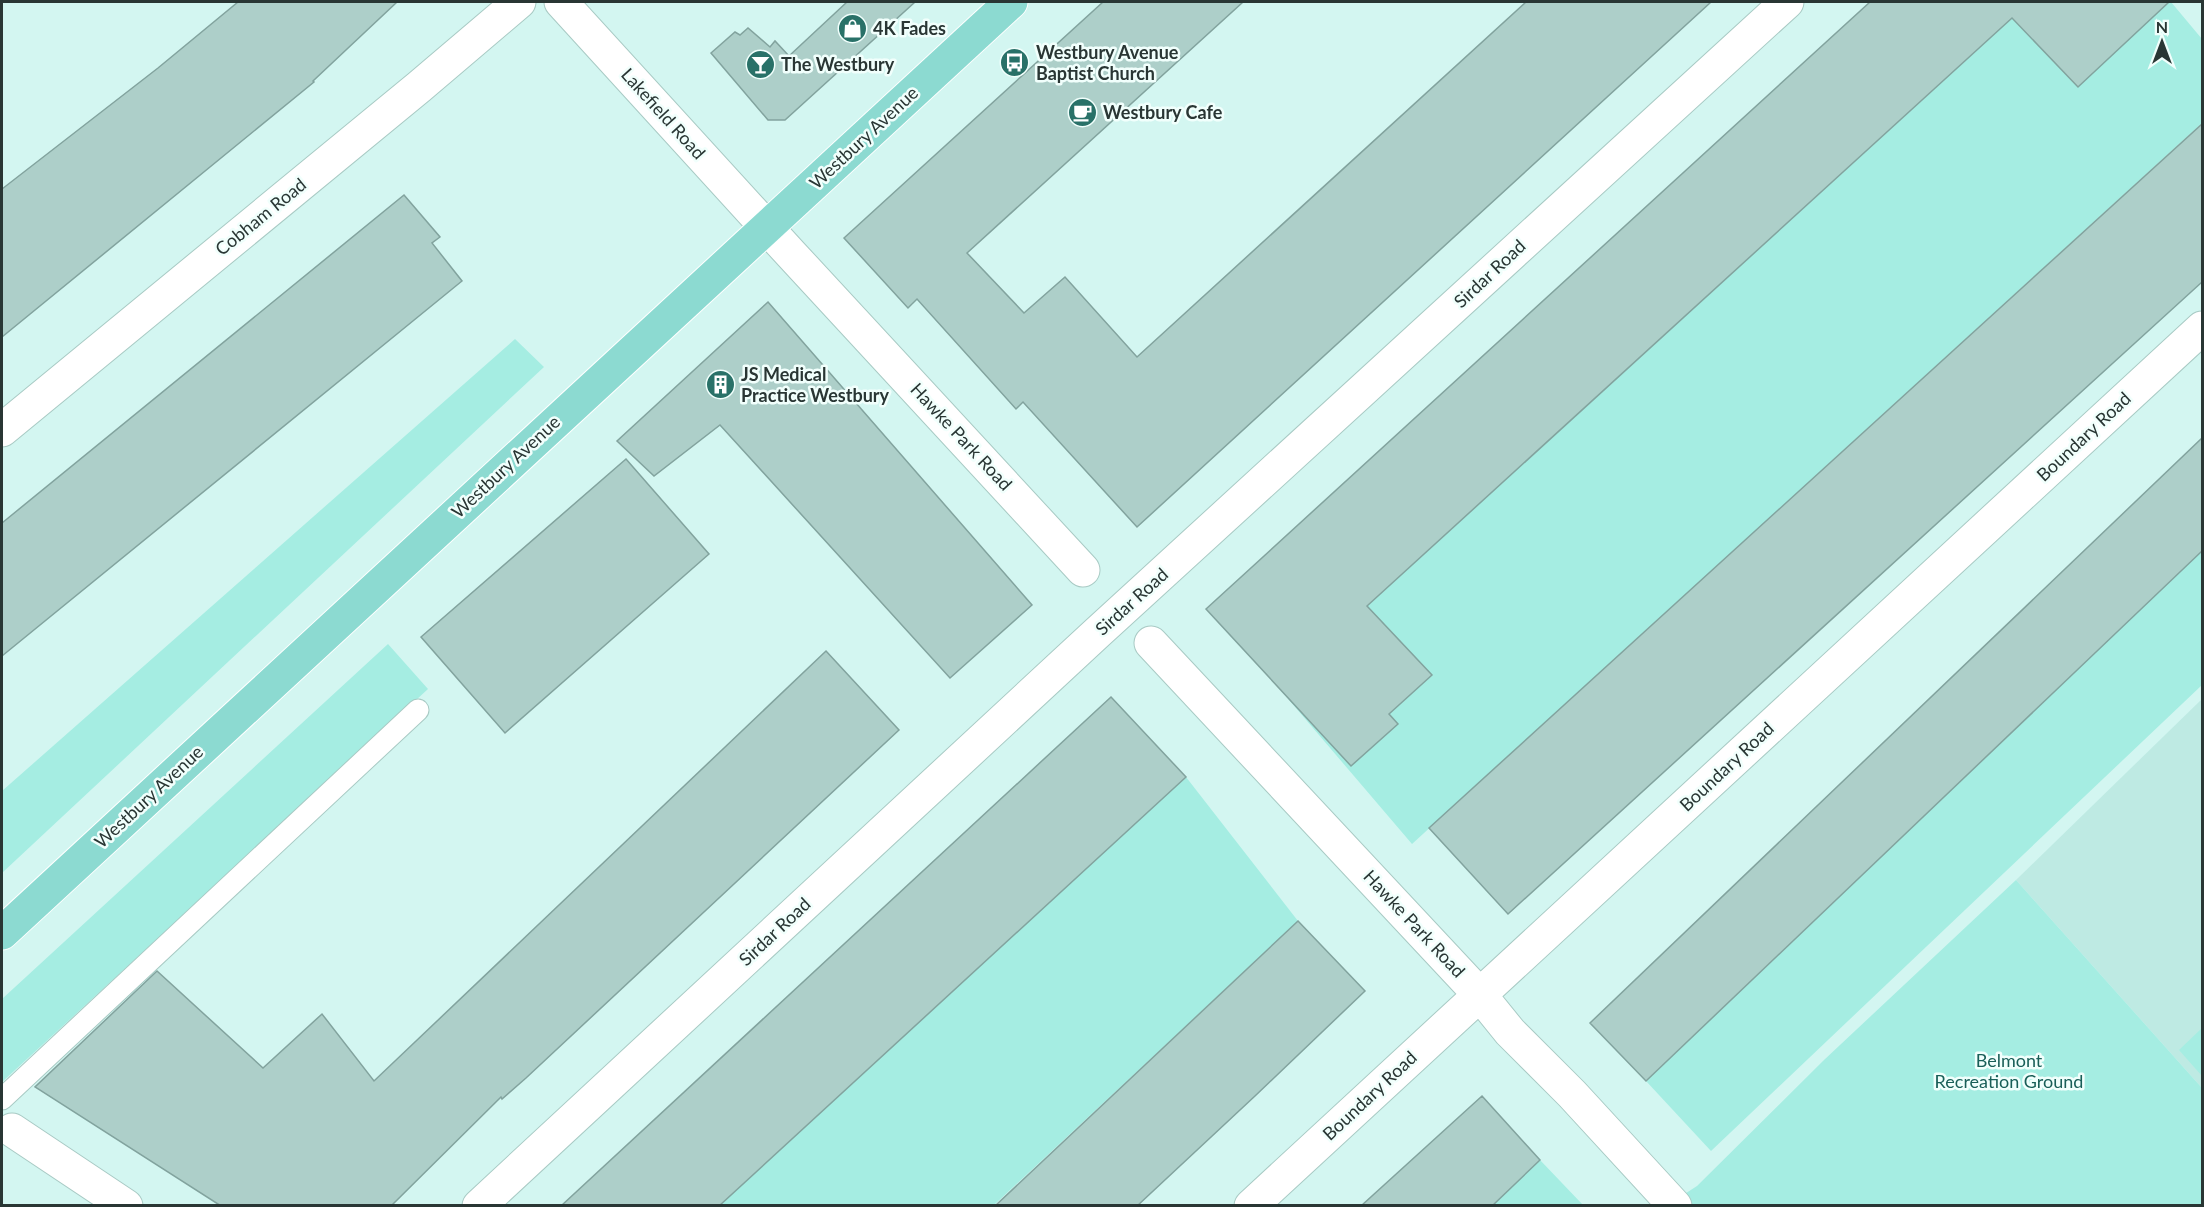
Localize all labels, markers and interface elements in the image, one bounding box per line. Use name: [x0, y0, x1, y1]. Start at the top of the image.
north arrow: [2132, 12, 2192, 72]
shop icon: 4K Fades: [836, 13, 868, 45]
place label: 4K Fades: [873, 17, 946, 39]
text: N: [2156, 17, 2168, 36]
place label: Westbury Avenue Baptist Church: [1036, 41, 1179, 84]
bus stop icon: Westbury Avenue Baptist Church: [999, 47, 1031, 79]
bar icon: The Westbury: [744, 49, 776, 81]
place label: The Westbury: [781, 53, 895, 75]
street label: Lakefield Road: [617, 63, 710, 163]
street label: Westbury Avenue: [804, 81, 922, 193]
cafe icon: Westbury Cafe: [1066, 97, 1098, 129]
place label: Westbury Cafe: [1103, 101, 1223, 123]
street label: Cobham Road: [211, 173, 310, 260]
street label: Sirdar Road: [1449, 235, 1530, 312]
place label: JS Medical Practice Westbury: [741, 363, 889, 406]
building icon: JS Medical Practice Westbury: [704, 369, 736, 401]
street label: Hawke Park Road: [906, 378, 1017, 495]
street label: Boundary Road: [2032, 387, 2135, 485]
street label: Westbury Avenue: [446, 410, 564, 522]
street label: Sirdar Road: [1091, 563, 1172, 640]
street label: Boundary Road: [1675, 717, 1778, 815]
street label: Westbury Avenue: [89, 740, 207, 852]
street label: Hawke Park Road: [1359, 865, 1470, 982]
street label: Sirdar Road: [734, 893, 815, 970]
street label: Boundary Road: [1318, 1046, 1421, 1144]
park label: Belmont Recreation Ground: [1935, 1049, 2083, 1092]

